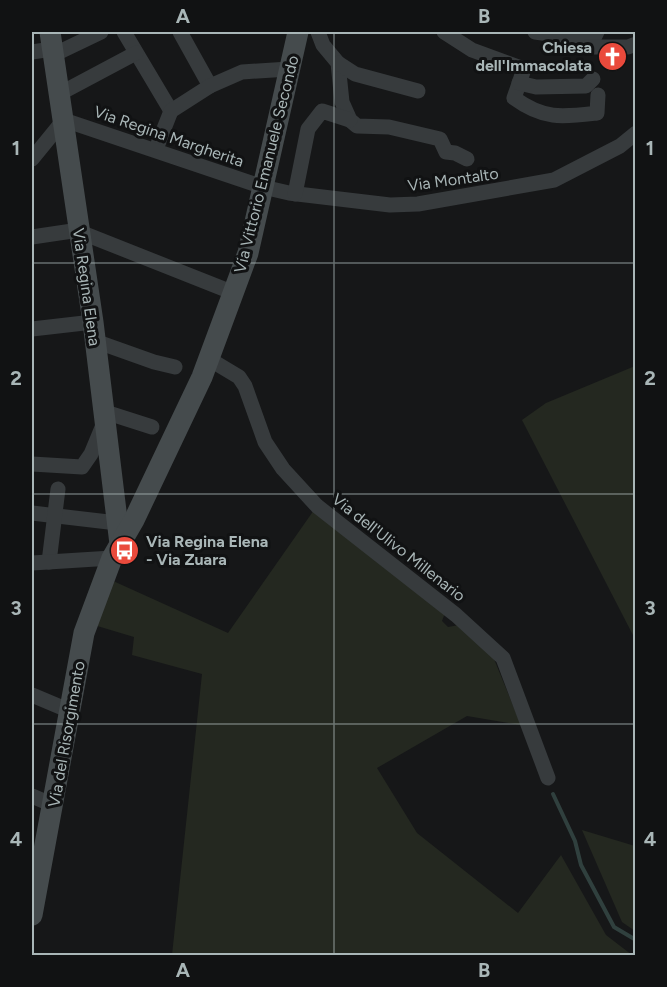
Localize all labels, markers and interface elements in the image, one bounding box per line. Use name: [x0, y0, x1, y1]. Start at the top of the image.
text: A: [176, 4, 191, 28]
text: B: [478, 4, 490, 28]
place label: Chiesa dell'Immacolata: [475, 38, 592, 75]
church icon: Chiesa dell'Immacolata: [597, 40, 629, 72]
street label: Via Vittorio Emanuele Secondo: [230, 53, 303, 275]
street label: Via Regina Margherita: [91, 102, 246, 171]
text: 1: [12, 136, 20, 160]
text: 1: [646, 136, 654, 160]
street label: Via Montalto: [406, 164, 500, 195]
street label: Via Regina Elena: [69, 227, 104, 347]
text: 2: [10, 366, 22, 390]
text: 2: [644, 366, 656, 390]
street label: Via dell'Ulivo Millenario: [328, 490, 469, 605]
place label: Via Regina Elena - Via Zuara: [146, 532, 268, 569]
bus stop icon: Via Regina Elena - Via Zuara: [109, 534, 141, 566]
text: 3: [10, 596, 22, 620]
text: 3: [644, 596, 656, 620]
street label: Via del Risorgimento: [44, 660, 89, 809]
text: 4: [10, 827, 23, 851]
text: 4: [644, 827, 657, 851]
text: A: [176, 958, 191, 982]
text: B: [478, 958, 490, 982]

